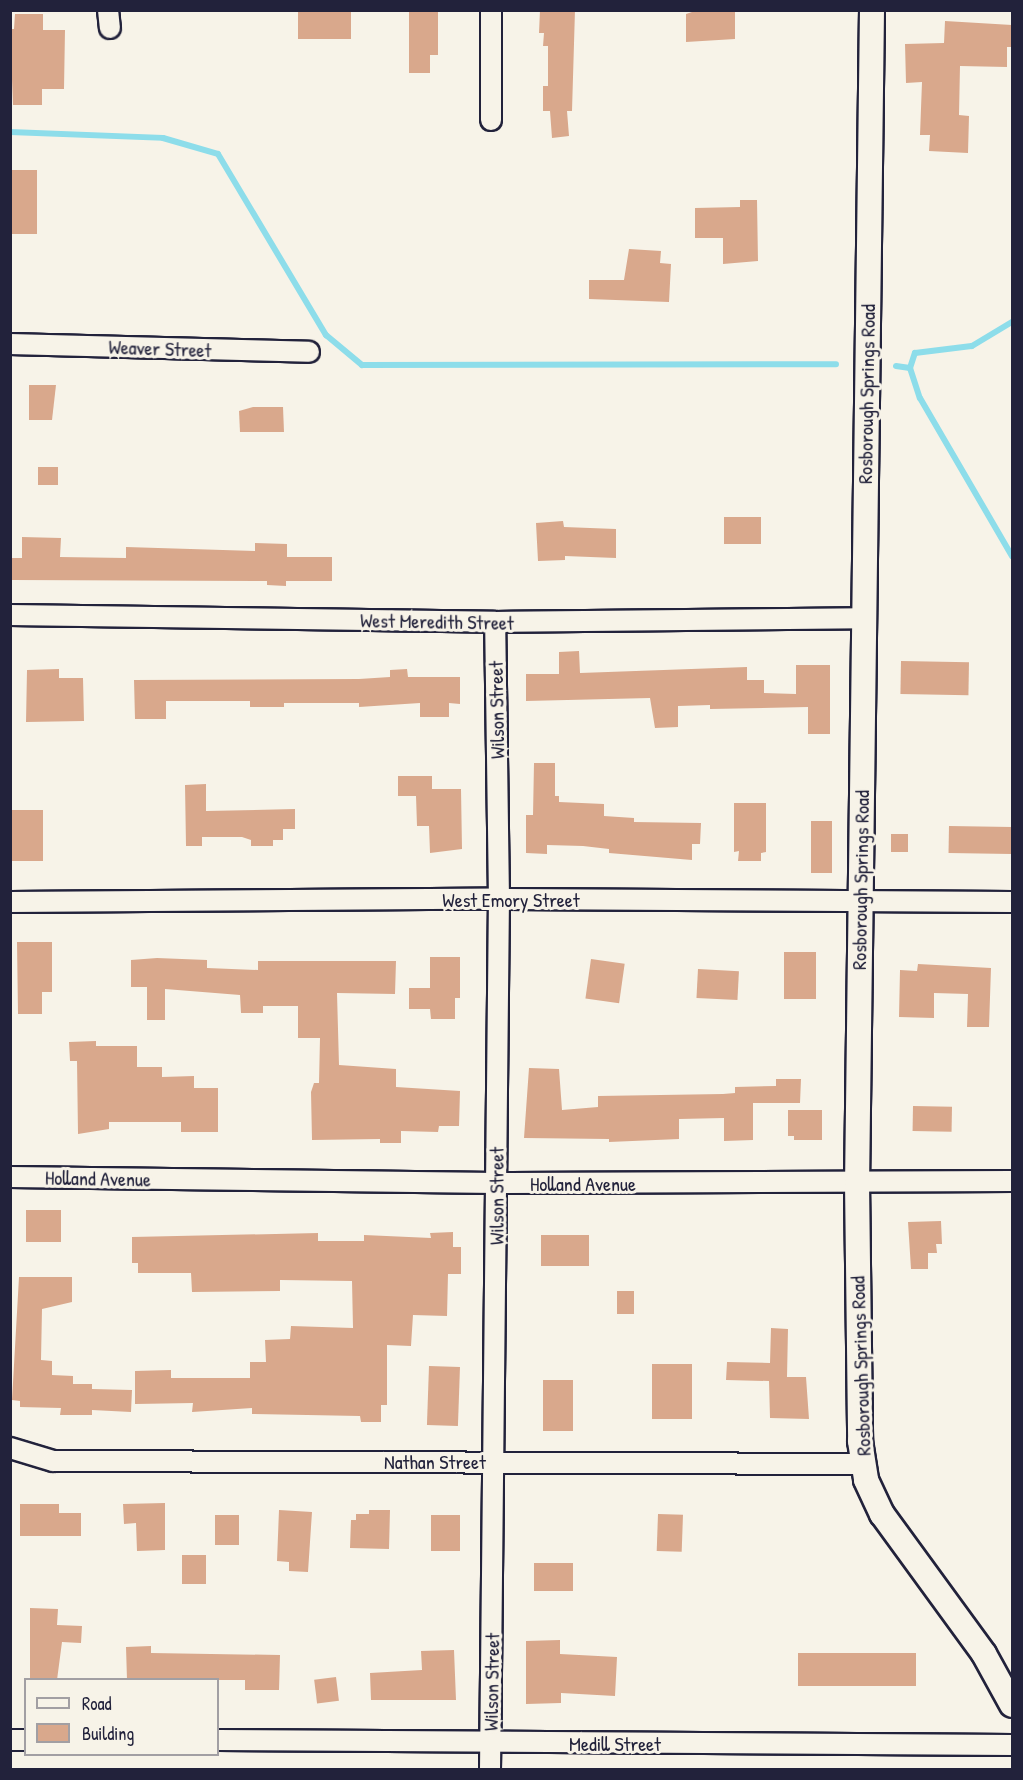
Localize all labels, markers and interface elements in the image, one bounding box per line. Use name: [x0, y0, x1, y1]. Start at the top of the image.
street label: Rosborough Springs Road: [852, 304, 880, 484]
street label: Weaver Street: [108, 334, 212, 362]
street label: West Meredith Street: [360, 608, 514, 634]
street label: Wilson Street: [483, 661, 509, 759]
street label: Rosborough Springs Road: [846, 790, 874, 970]
street label: West Emory Street: [442, 887, 580, 911]
street label: Wilson Street: [484, 1147, 508, 1245]
street label: Holland Avenue: [45, 1165, 151, 1191]
street label: Holland Avenue: [530, 1171, 636, 1195]
street label: Rosborough Springs Road: [845, 1276, 875, 1456]
street label: Nathan Street: [384, 1449, 486, 1473]
street label: Wilson Street: [478, 1633, 504, 1731]
legend: [24, 1678, 219, 1756]
text: Road: [82, 1691, 112, 1716]
text: Building: [82, 1721, 134, 1746]
street label: Medill Street: [569, 1731, 661, 1755]

